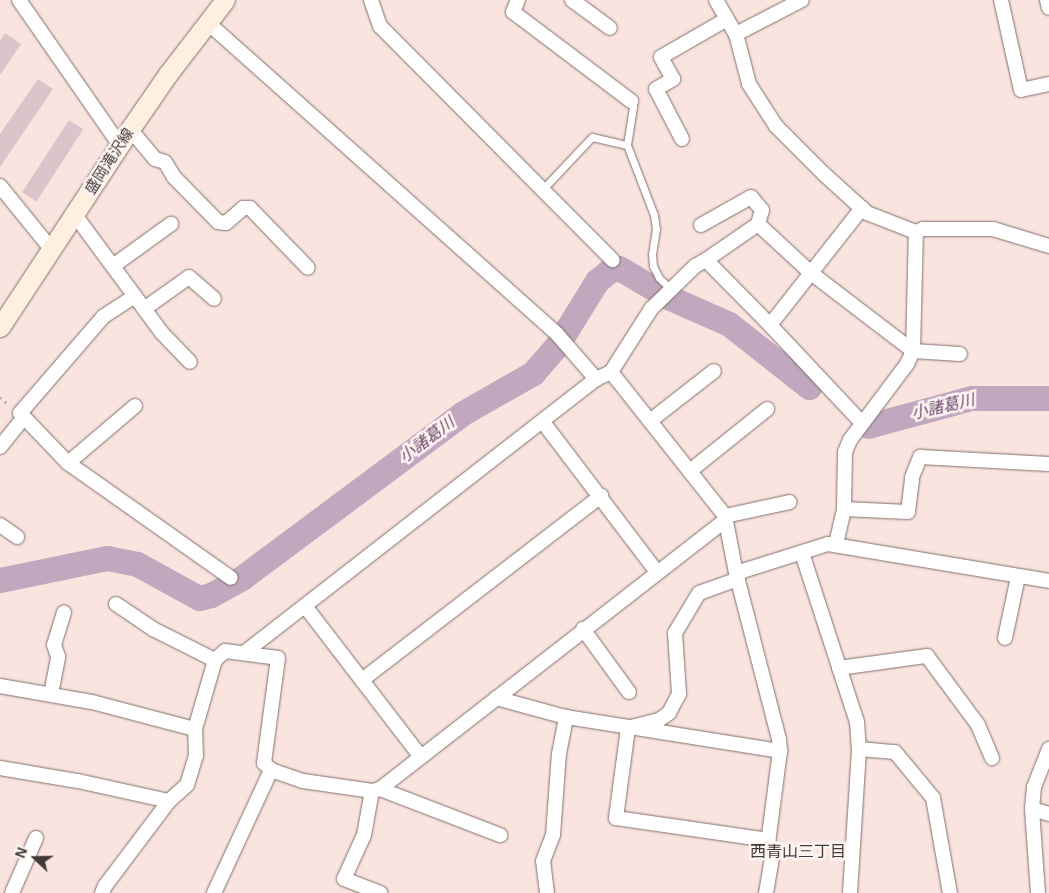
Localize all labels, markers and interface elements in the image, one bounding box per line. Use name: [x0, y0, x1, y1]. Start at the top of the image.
street label: 盛岡滝沢線: [81, 125, 137, 197]
water label: 小諸葛川: [910, 390, 976, 424]
water label: 小諸葛川: [396, 413, 458, 467]
north arrow: [10, 833, 60, 883]
district label: 西青山三丁目: [750, 842, 846, 862]
text: N: [12, 845, 30, 860]

